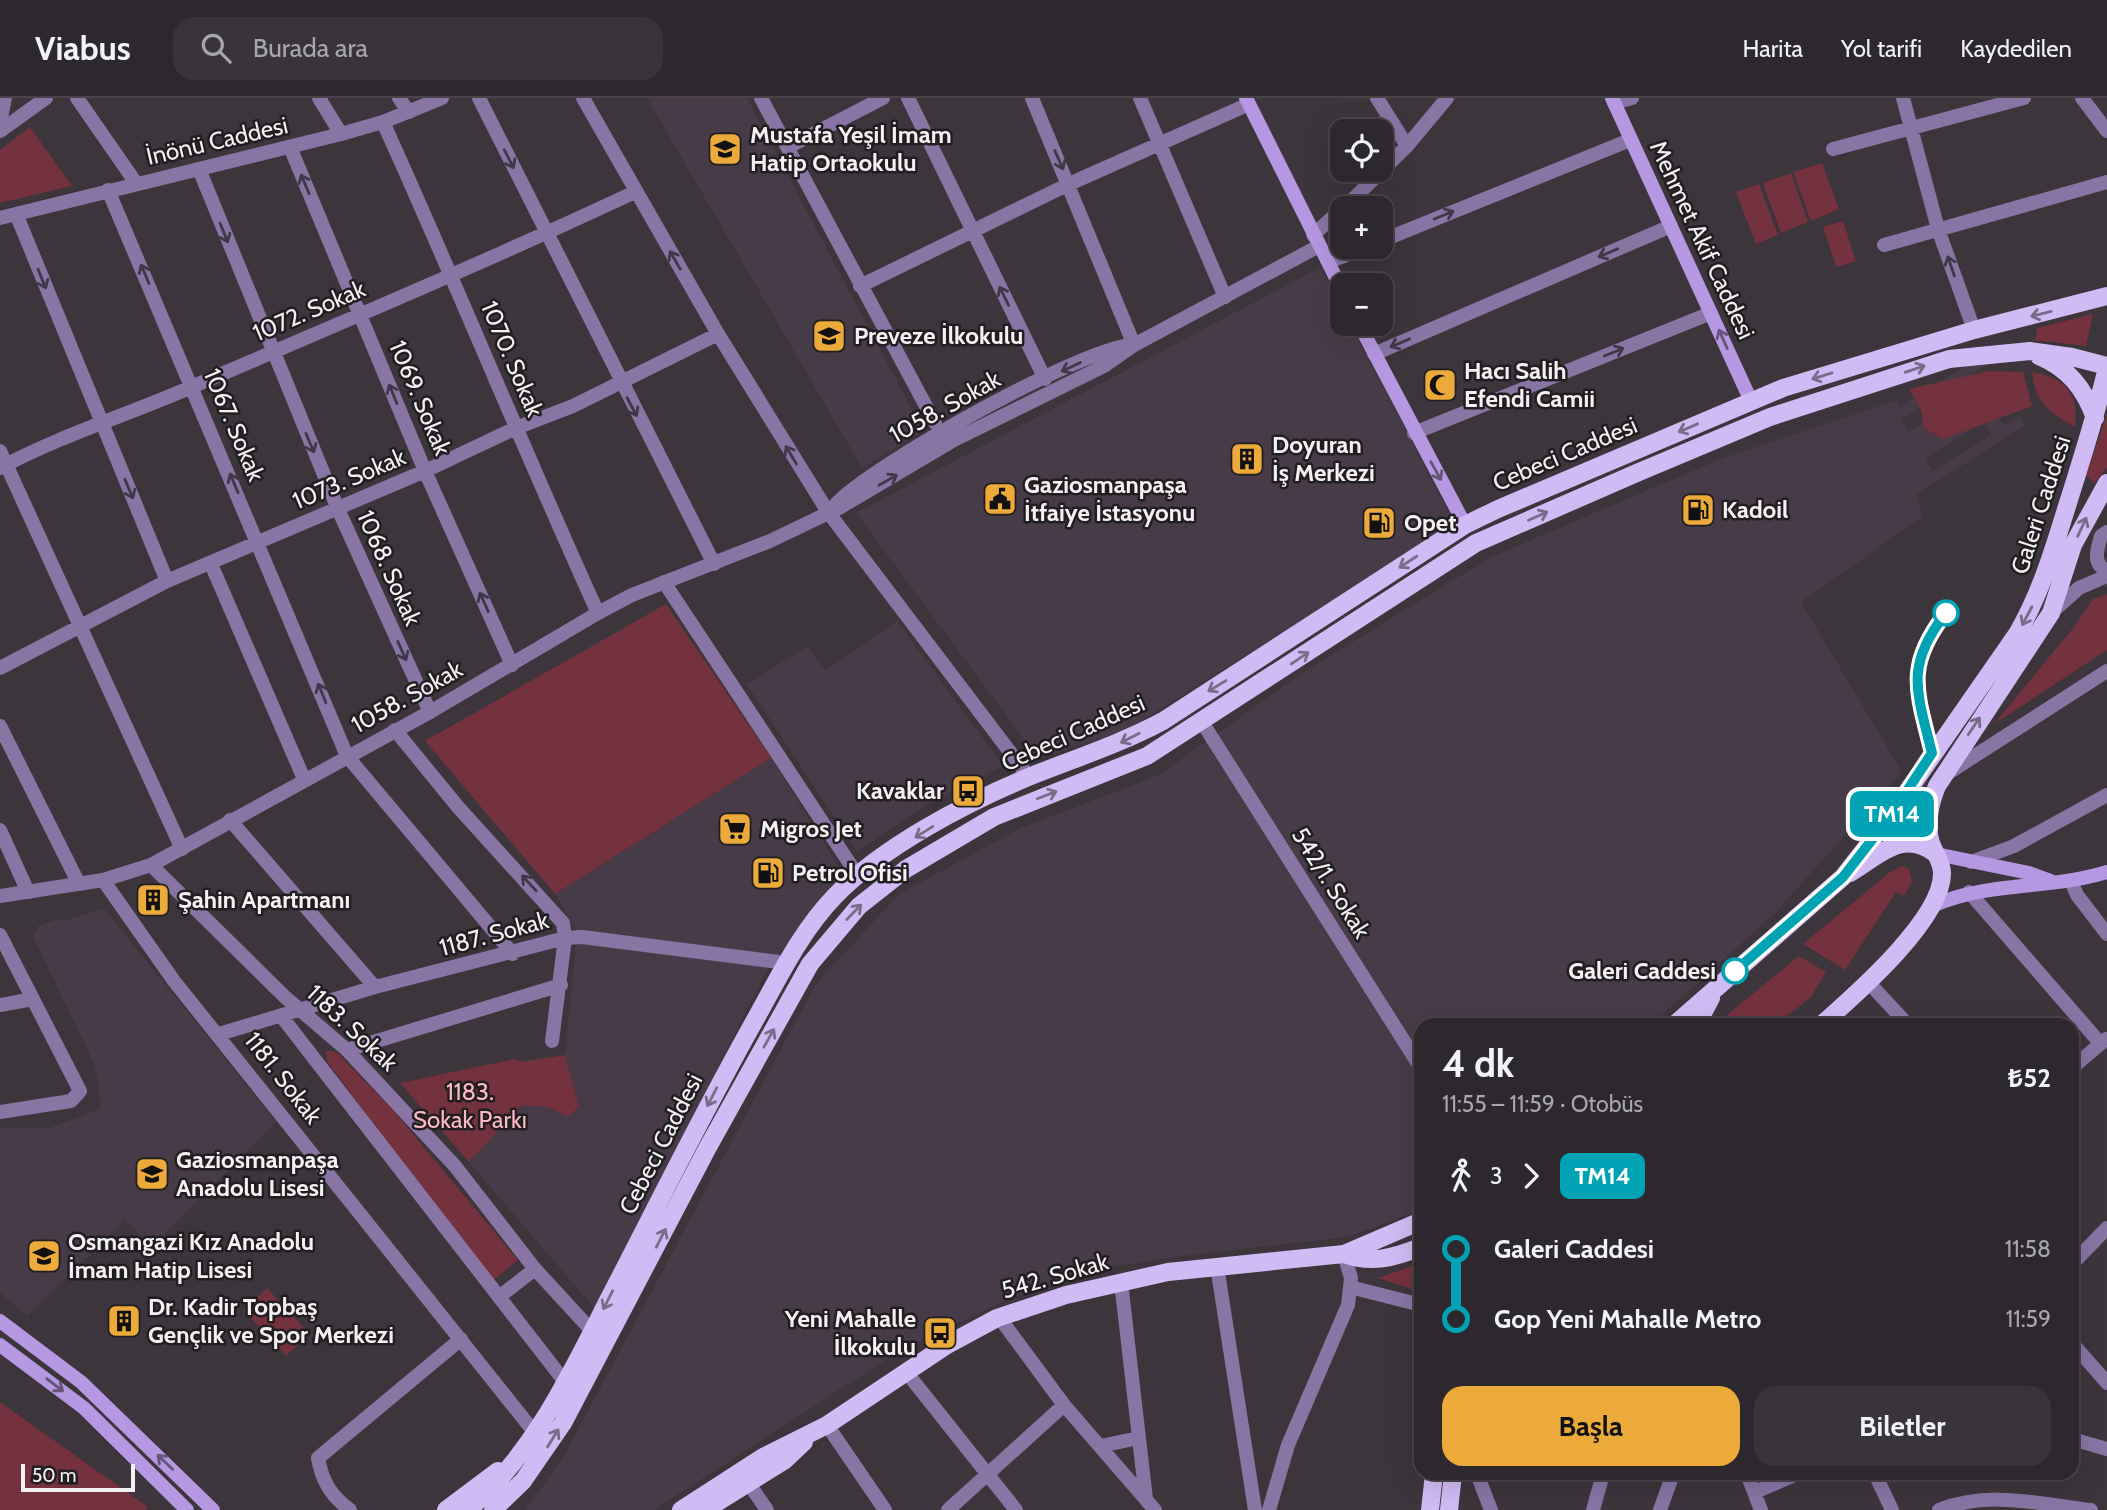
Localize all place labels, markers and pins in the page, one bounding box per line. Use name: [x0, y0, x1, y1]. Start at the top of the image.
place label: Mustafa Yeşil İmam Hatip Ortaokulu: [750, 120, 952, 177]
school or university icon: Mustafa Yeşil İmam Hatip Ortaokulu: [706, 130, 744, 168]
school or university icon: Preveze İlkokulu: [810, 317, 848, 355]
place label: Preveze İlkokulu: [854, 321, 1023, 350]
place label: Hacı Salih Efendi Camii: [1464, 356, 1595, 413]
mosque icon: Hacı Salih Efendi Camii: [1421, 366, 1459, 404]
place label: Doyuran İş Merkezi: [1272, 430, 1375, 487]
building icon: Doyuran İş Merkezi: [1228, 440, 1266, 478]
place label: Gaziosmanpaşa İtfaiye İstasyonu: [1024, 470, 1195, 527]
public building icon: Gaziosmanpaşa İtfaiye İstasyonu: [981, 480, 1019, 518]
fuel station icon: Kadoil: [1679, 491, 1717, 529]
place label: Kadoil: [1722, 495, 1788, 524]
fuel station icon: Opet: [1360, 504, 1398, 542]
place label: Opet: [1404, 508, 1456, 537]
unlabelled marker: [1933, 600, 1959, 626]
bus stop icon: Kavaklar: [949, 772, 987, 810]
place label: Kavaklar: [856, 776, 944, 805]
supermarket icon: Migros Jet: [716, 810, 754, 848]
place label: Migros Jet: [760, 814, 862, 843]
fuel station icon: Petrol Ofisi: [749, 854, 787, 892]
place label: Petrol Ofisi: [792, 858, 908, 887]
building icon: Şahin Apartmanı: [134, 881, 172, 919]
place label: Şahin Apartmanı: [178, 885, 350, 914]
place label: Galeri Caddesi: [1568, 956, 1716, 985]
marker: Galeri Caddesi: [1722, 958, 1748, 984]
place label: Gaziosmanpaşa Anadolu Lisesi: [176, 1145, 339, 1202]
school or university icon: Gaziosmanpaşa Anadolu Lisesi: [133, 1155, 171, 1193]
place label: Osmangazi Kız Anadolu İmam Hatip Lisesi: [68, 1227, 314, 1284]
school or university icon: Osmangazi Kız Anadolu İmam Hatip Lisesi: [25, 1237, 63, 1275]
place label: Dr. Kadir Topbaş Gençlik ve Spor Merkezi: [148, 1292, 394, 1349]
building icon: Dr. Kadir Topbaş Gençlik ve Spor Merkezi: [105, 1302, 143, 1340]
place label: Yeni Mahalle İlkokulu: [784, 1304, 916, 1361]
bus stop icon: Yeni Mahalle İlkokulu: [921, 1314, 959, 1352]

